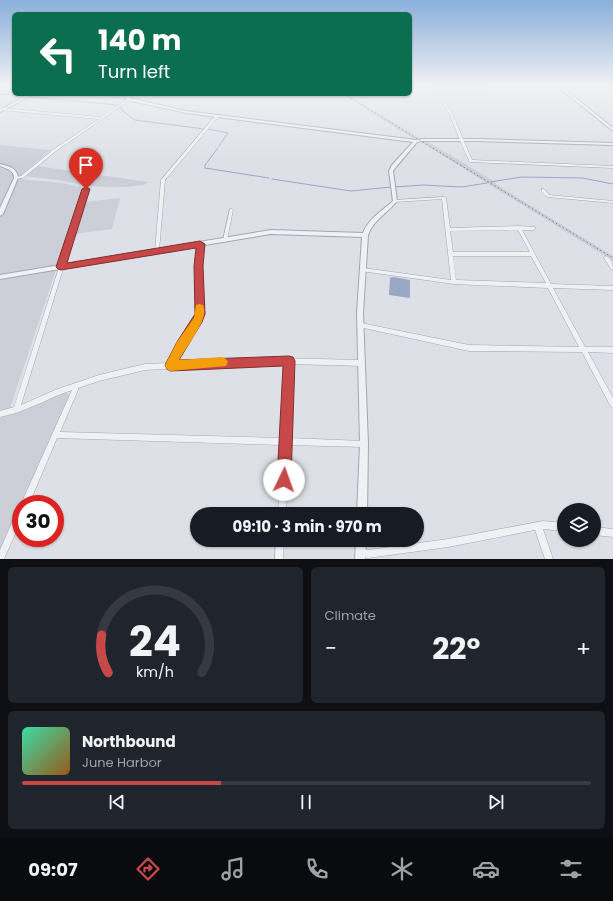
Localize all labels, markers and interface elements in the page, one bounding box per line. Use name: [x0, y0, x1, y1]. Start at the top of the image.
text: 140 m: [98, 21, 181, 60]
icon: left: [32, 28, 84, 80]
text: Turn left: [98, 59, 170, 84]
pin: [69, 148, 103, 189]
icon: arrive: [75, 154, 97, 176]
position arrow: [263, 459, 305, 501]
speed limit sign: 30: [12, 495, 64, 547]
map controls: [557, 503, 601, 547]
button: layers: [557, 503, 601, 547]
text: 09:10 · 3 min · 970 m: [232, 516, 382, 537]
text: Climate: [325, 606, 376, 625]
text: 24: [129, 612, 181, 671]
text: 22°: [432, 627, 480, 670]
text: −: [325, 633, 337, 664]
text: +: [576, 633, 591, 664]
text: km/h: [136, 662, 174, 682]
text: Northbound: [82, 731, 176, 752]
text: June Harbor: [82, 753, 162, 772]
icon: previous: [106, 791, 128, 813]
icon: pause: [295, 791, 317, 813]
icon: next: [485, 791, 507, 813]
icon: directions: [134, 855, 162, 883]
icon: music: [219, 855, 247, 883]
icon: phone: [303, 855, 331, 883]
icon: climate: [388, 855, 416, 883]
icon: car: [472, 855, 500, 883]
icon: filters: [557, 855, 585, 883]
text: 09:07: [28, 857, 78, 882]

